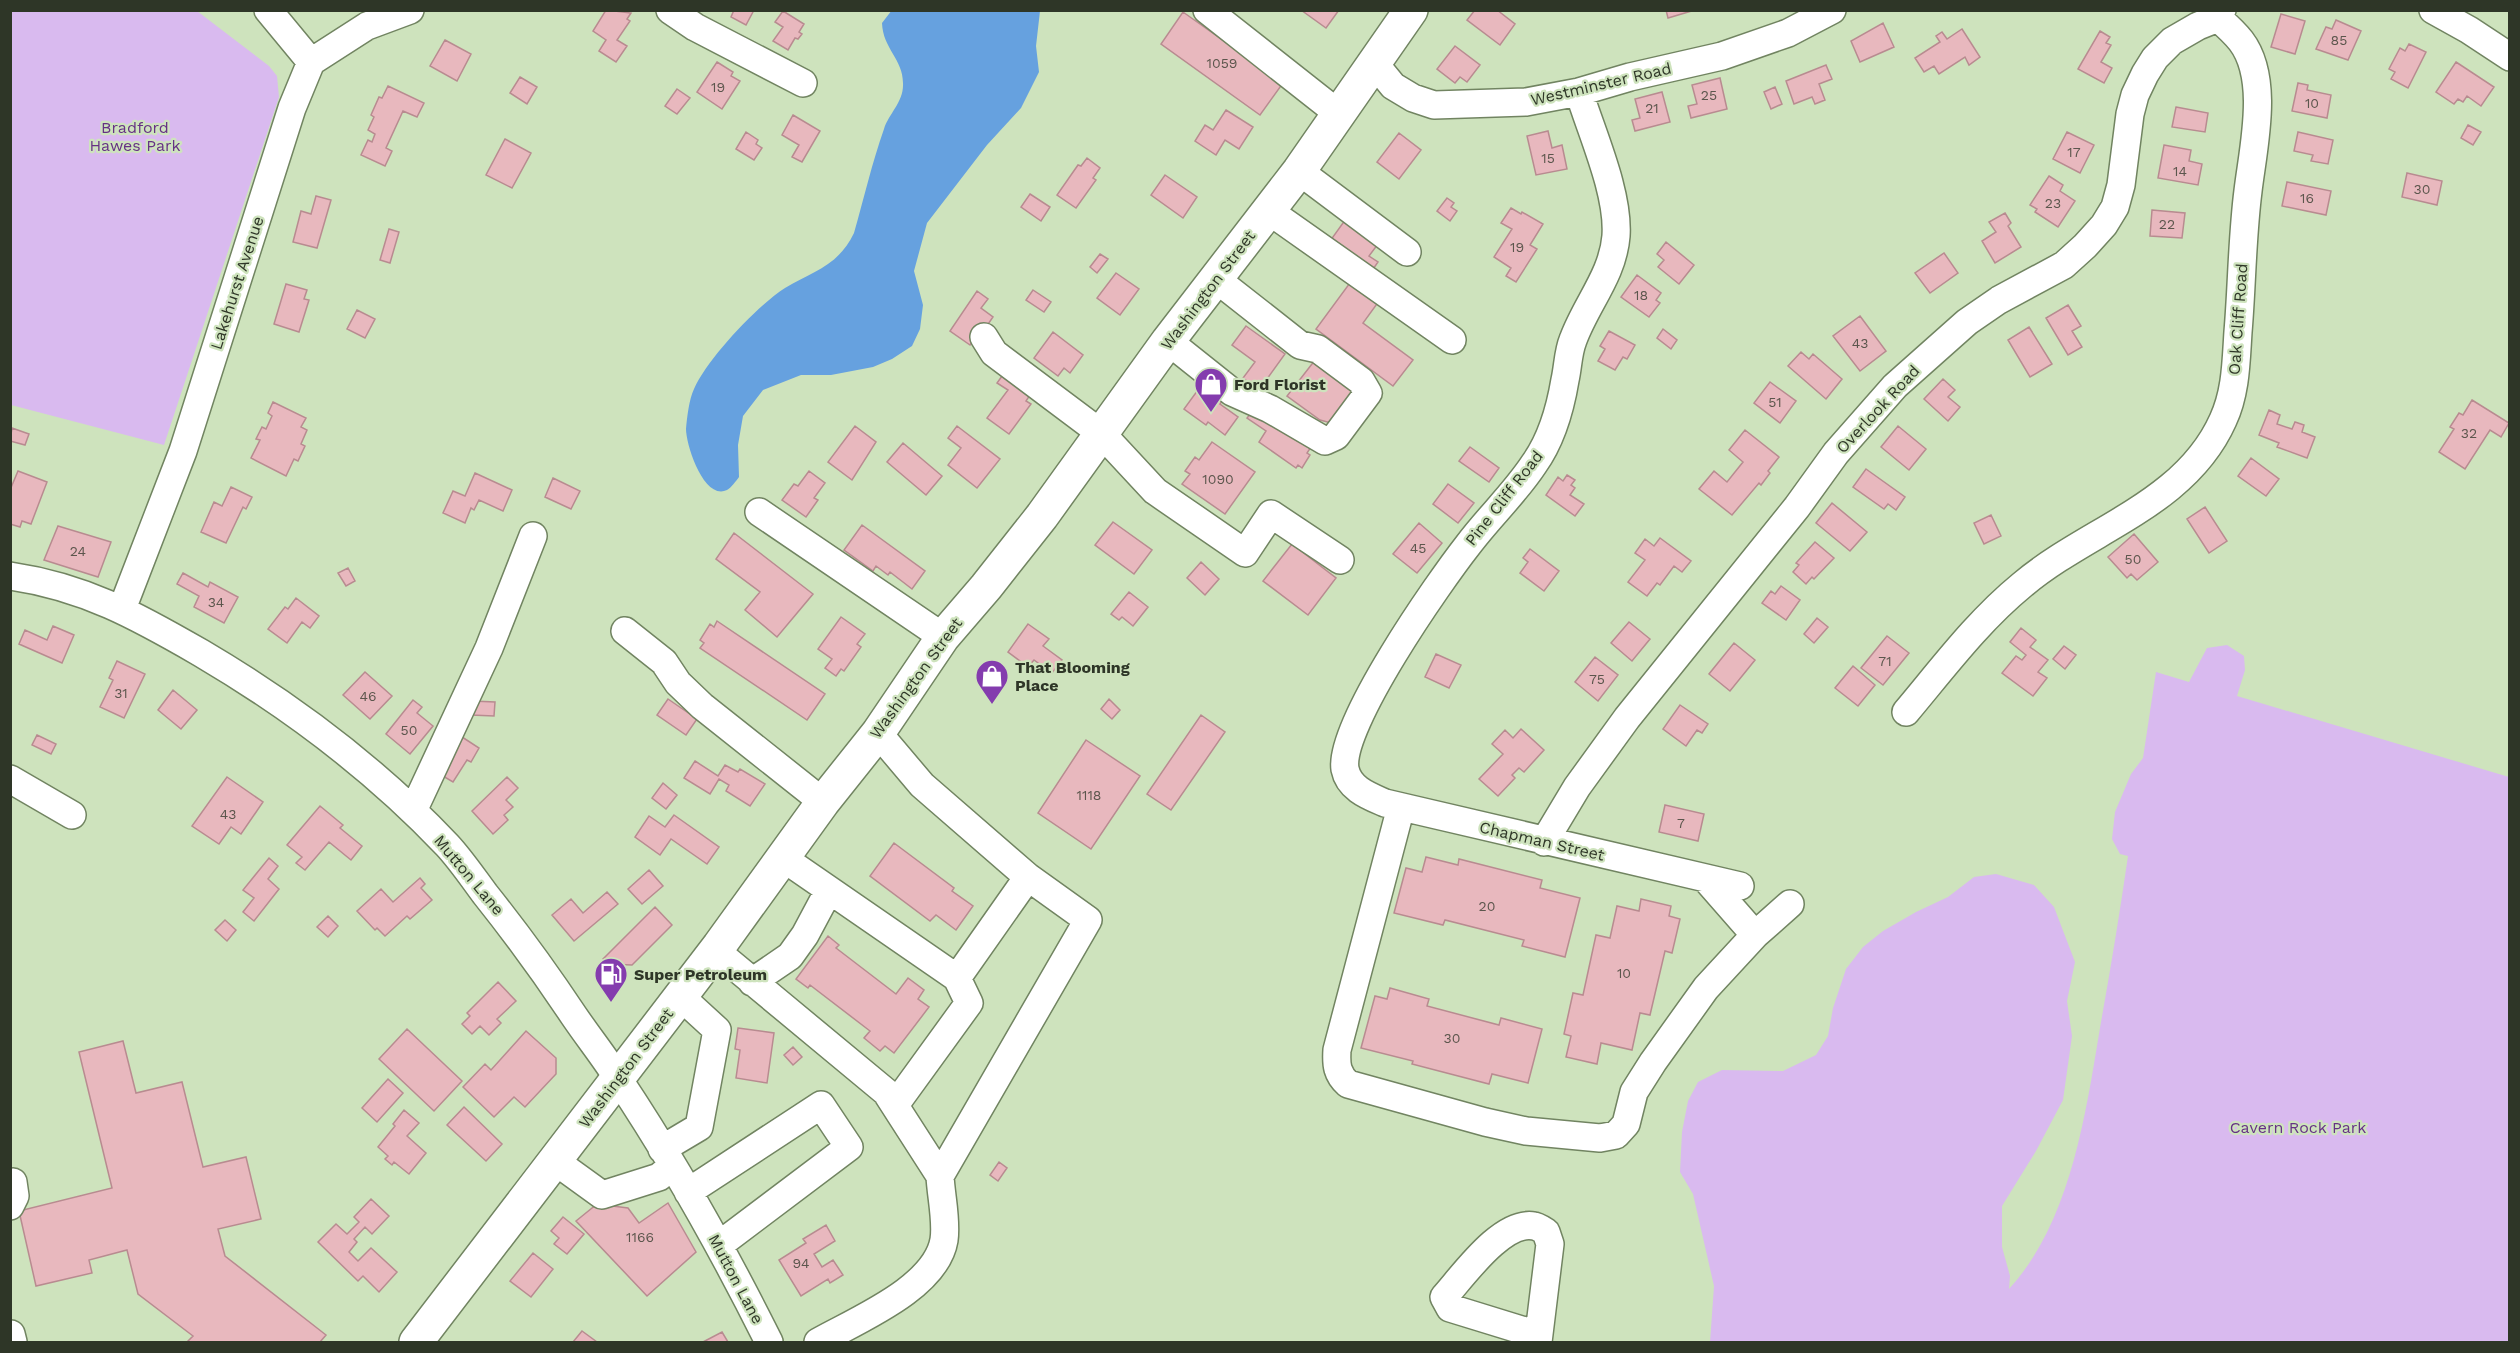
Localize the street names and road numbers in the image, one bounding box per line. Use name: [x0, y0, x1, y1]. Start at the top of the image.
street label: Westminster Road: [1529, 59, 1673, 109]
street label: Lakehurst Avenue: [206, 214, 268, 352]
street label: Washington Street: [1157, 226, 1259, 353]
street label: Oak Cliff Road: [2225, 263, 2251, 375]
street label: Overlook Road: [1832, 361, 1924, 457]
street label: Pine Cliff Road: [1461, 447, 1547, 549]
street label: Washington Street: [866, 614, 966, 742]
street label: Chapman Street: [1478, 817, 1607, 865]
street label: Mutton Lane: [430, 831, 508, 919]
street label: Washington Street: [575, 1004, 677, 1131]
street label: Mutton Lane: [704, 1231, 768, 1327]

